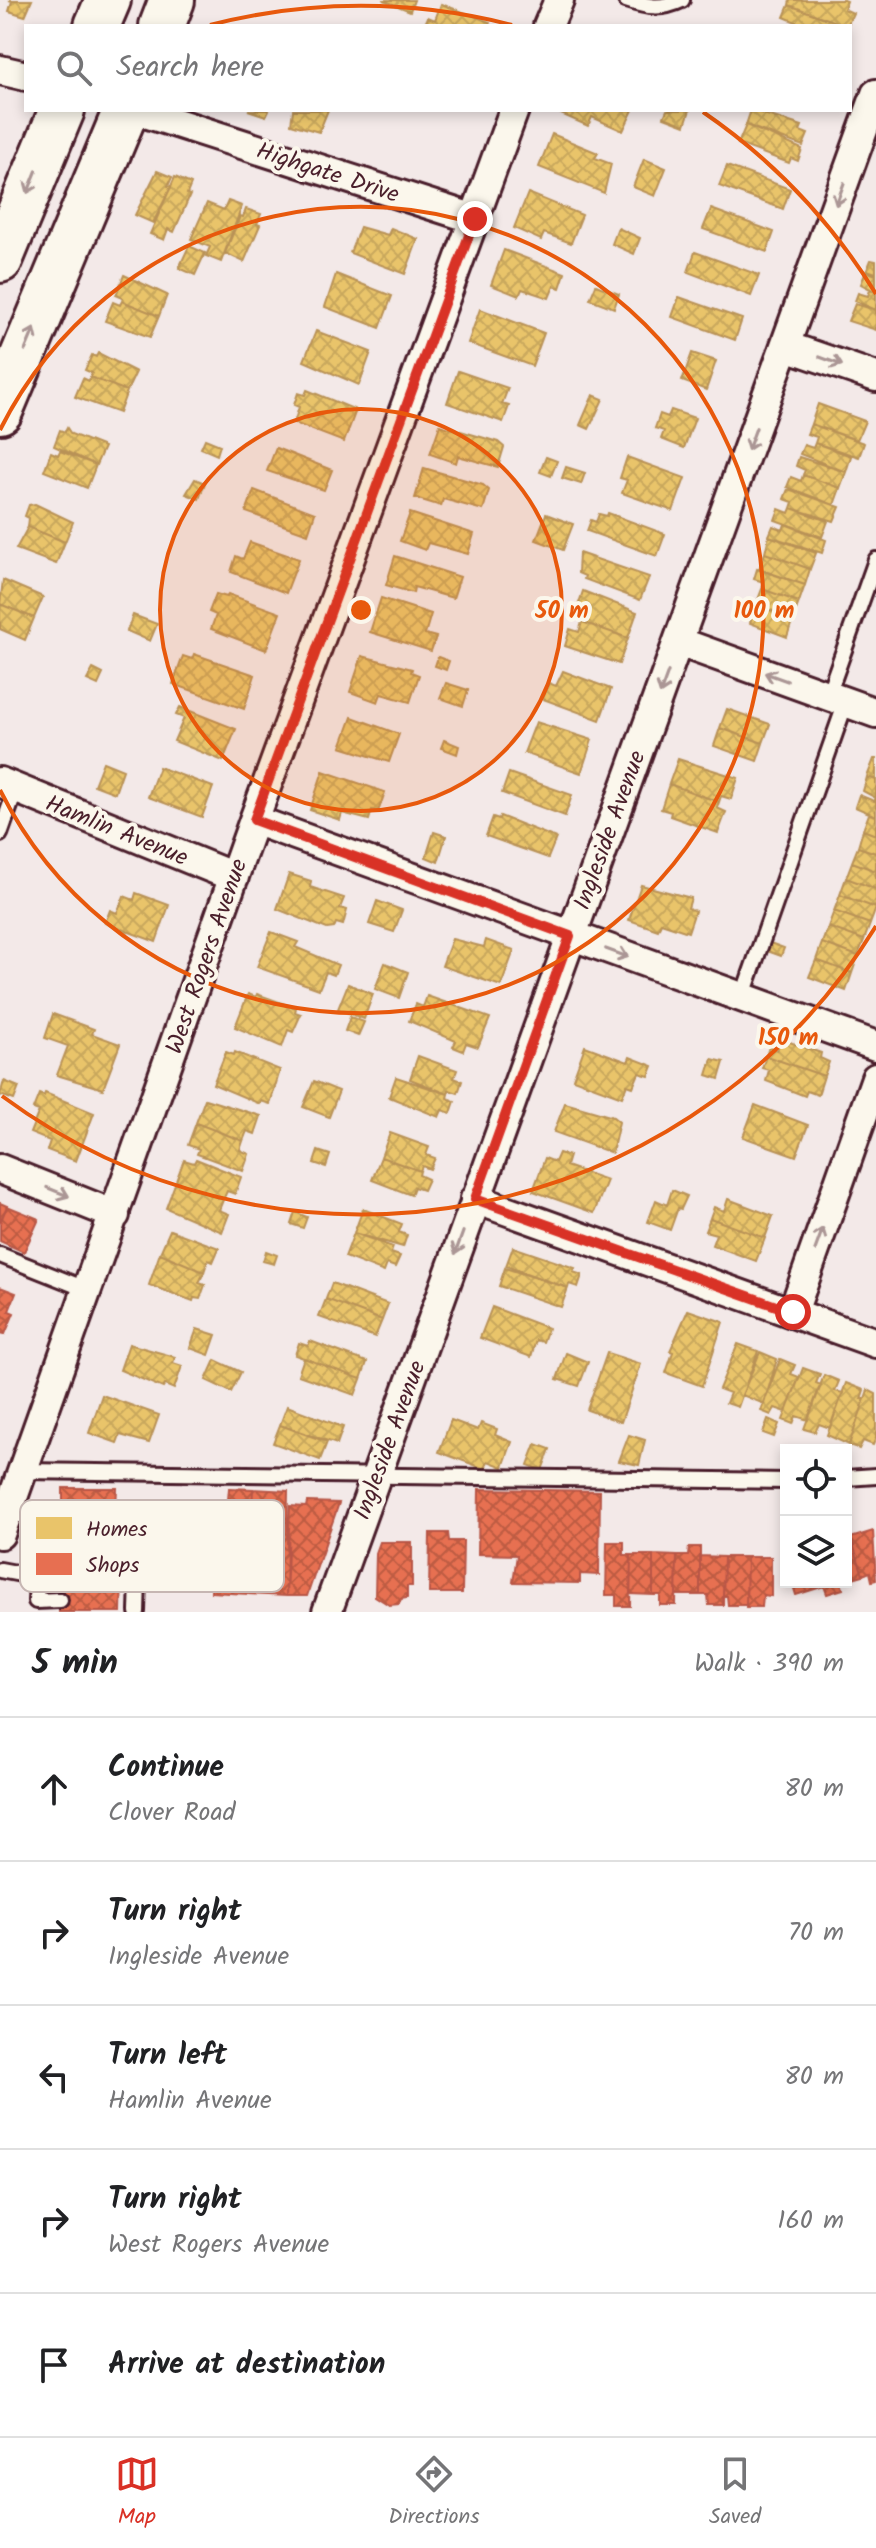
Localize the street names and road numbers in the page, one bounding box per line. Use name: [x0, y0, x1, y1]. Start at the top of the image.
street label: Highgate Drive: [251, 132, 404, 215]
street label: Ingleside Avenue: [563, 745, 657, 916]
street label: Hamlin Avenue: [39, 785, 194, 878]
street label: West Rogers Avenue: [156, 853, 259, 1059]
street label: Ingleside Avenue: [343, 1355, 437, 1526]

